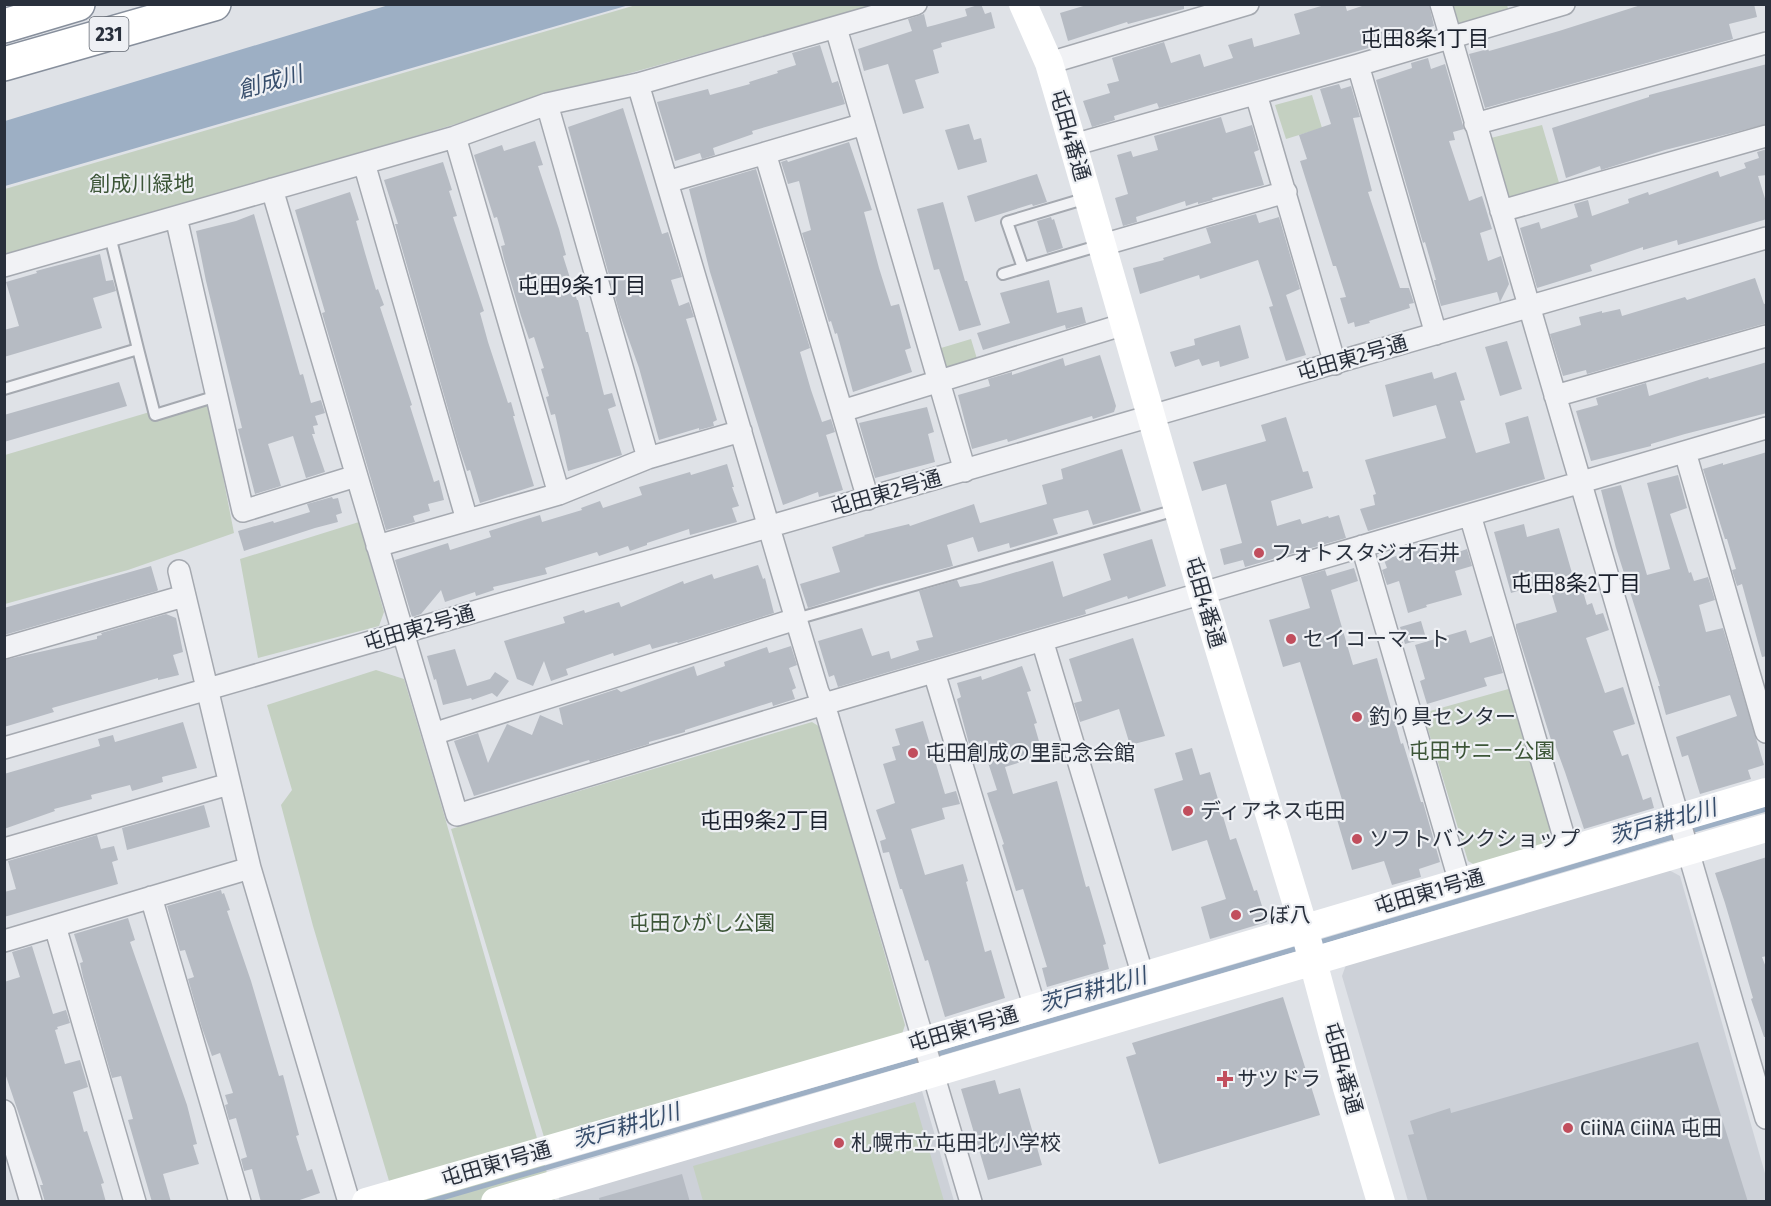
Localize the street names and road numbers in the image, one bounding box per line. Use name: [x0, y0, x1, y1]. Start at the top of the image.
road number: 231: [90, 17, 128, 51]
street label: 屯田4番通: [1045, 86, 1095, 184]
street label: 屯田東2号通: [1293, 330, 1411, 386]
street label: 屯田東2号通: [827, 465, 945, 521]
street label: 屯田4番通: [1180, 553, 1230, 651]
street label: 屯田東2号通: [360, 600, 478, 656]
street label: 屯田東1号通: [1371, 864, 1487, 920]
street label: 屯田東1号通: [905, 1001, 1021, 1057]
street label: 屯田4番通: [1318, 1019, 1368, 1117]
street label: 屯田東1号通: [438, 1136, 554, 1192]

